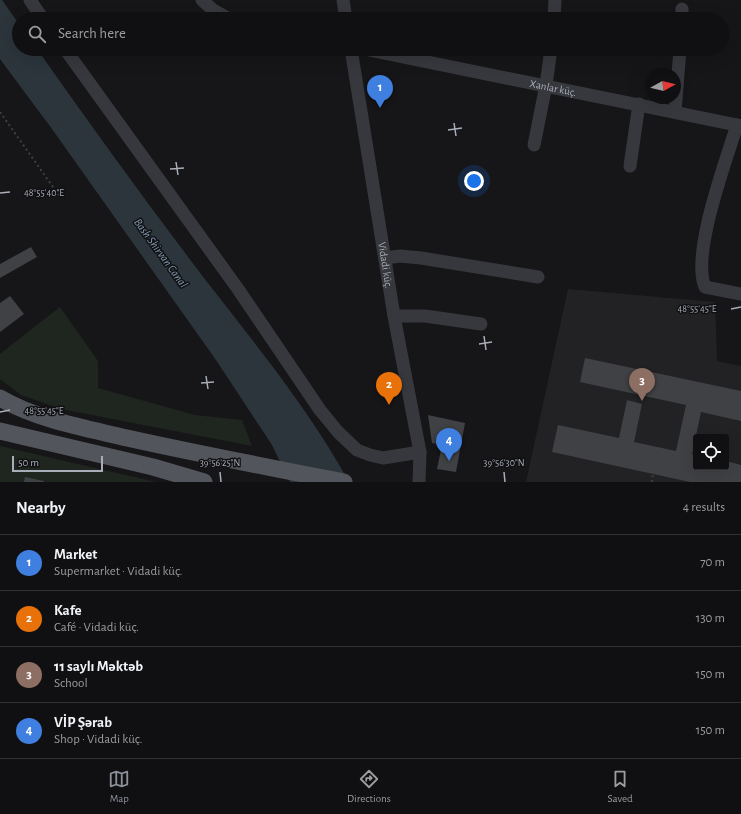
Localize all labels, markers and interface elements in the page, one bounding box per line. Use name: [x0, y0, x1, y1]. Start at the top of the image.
search box: [12, 12, 729, 56]
icon: search: [26, 23, 48, 45]
text: Search here: [58, 26, 126, 41]
north arrow: [645, 68, 681, 104]
pin: 1: [367, 75, 393, 108]
street label: Xanlar küç.: [529, 78, 577, 98]
your location: [464, 171, 484, 191]
text: 48°55'40"E: [24, 188, 64, 198]
water label: Bash Shirvan Canal: [132, 216, 190, 290]
street label: Vidadi küç.: [377, 241, 395, 289]
text: 48°55'45"E: [677, 304, 717, 314]
pin: 3: [629, 368, 655, 401]
pin: 2: [376, 372, 402, 405]
text: 48°55'45"E: [24, 406, 64, 416]
pin: 4: [436, 428, 462, 461]
map controls: [693, 434, 729, 470]
button: locate: [693, 434, 729, 470]
scale bar: [12, 454, 103, 473]
text: 50 m: [18, 457, 39, 468]
text: 39°56'25"N: [200, 458, 240, 468]
text: 39°56'30"N: [483, 458, 525, 468]
text: Nearby: [16, 499, 66, 516]
text: 4 results: [683, 501, 725, 514]
text: Market: [54, 547, 97, 562]
text: 1: [27, 556, 31, 569]
text: 70 m: [700, 556, 725, 569]
text: Supermarket · Vidadi küç.: [54, 565, 183, 578]
text: Kafe: [54, 603, 82, 618]
text: 2: [26, 612, 32, 625]
text: 130 m: [696, 612, 725, 625]
text: Café · Vidadi küç.: [54, 621, 139, 634]
text: 11 saylı Məktəb: [54, 659, 143, 674]
text: 3: [26, 668, 32, 681]
text: 150 m: [696, 668, 725, 681]
text: School: [54, 677, 88, 690]
text: VİP Şərab: [54, 715, 112, 730]
text: 4: [26, 724, 32, 737]
text: 150 m: [696, 724, 725, 737]
text: Shop · Vidadi küç.: [54, 733, 142, 746]
tab: Map: [108, 768, 130, 805]
tab: Directions: [347, 768, 391, 805]
tab: Saved: [607, 768, 633, 805]

